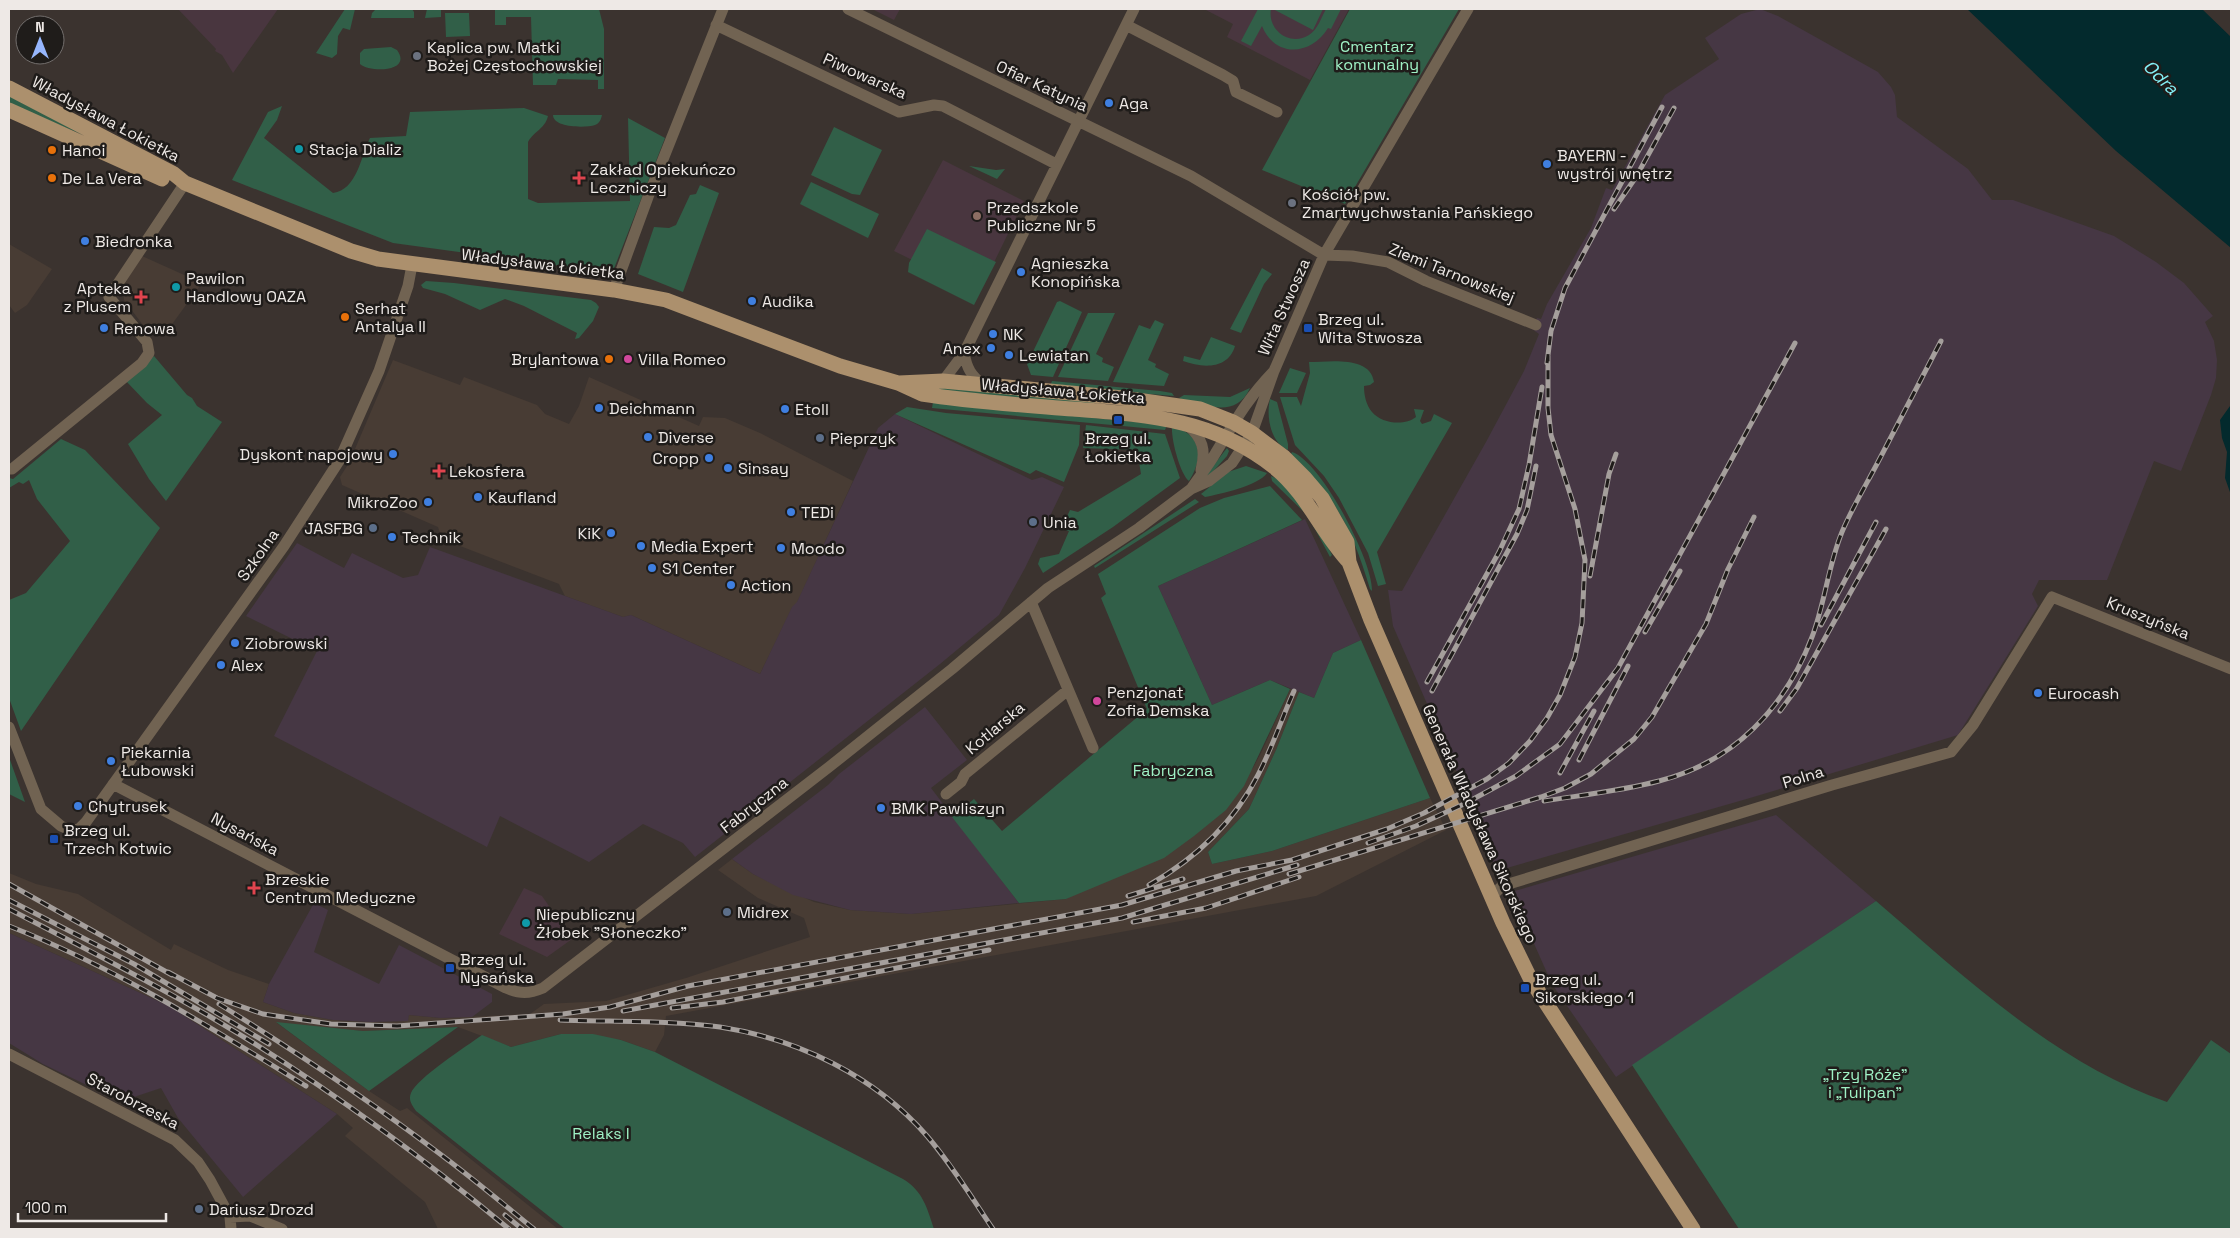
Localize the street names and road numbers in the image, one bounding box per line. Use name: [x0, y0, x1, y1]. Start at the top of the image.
street label: Piwowarska: [820, 48, 910, 104]
street label: Ofiar Katynia: [993, 56, 1091, 116]
street label: Władysława Łokietka: [29, 71, 183, 167]
street label: Ziemi Tarnowskiej: [1386, 238, 1518, 308]
street label: Władysława Łokietka: [460, 244, 626, 284]
street label: Wita Stwosza: [1253, 255, 1315, 359]
street label: Władysława Łokietka: [980, 373, 1146, 409]
street label: Szkolna: [232, 525, 284, 585]
street label: Kruszyńska: [2103, 592, 2193, 644]
street label: Kotlarska: [961, 697, 1029, 759]
street label: Generała Władysława Sikorskiego: [1418, 701, 1542, 947]
street label: Polna: [1780, 761, 1826, 793]
street label: Fabryczna: [716, 772, 792, 838]
street label: Nysańska: [207, 807, 283, 861]
street label: Starobrzeska: [83, 1068, 183, 1134]

